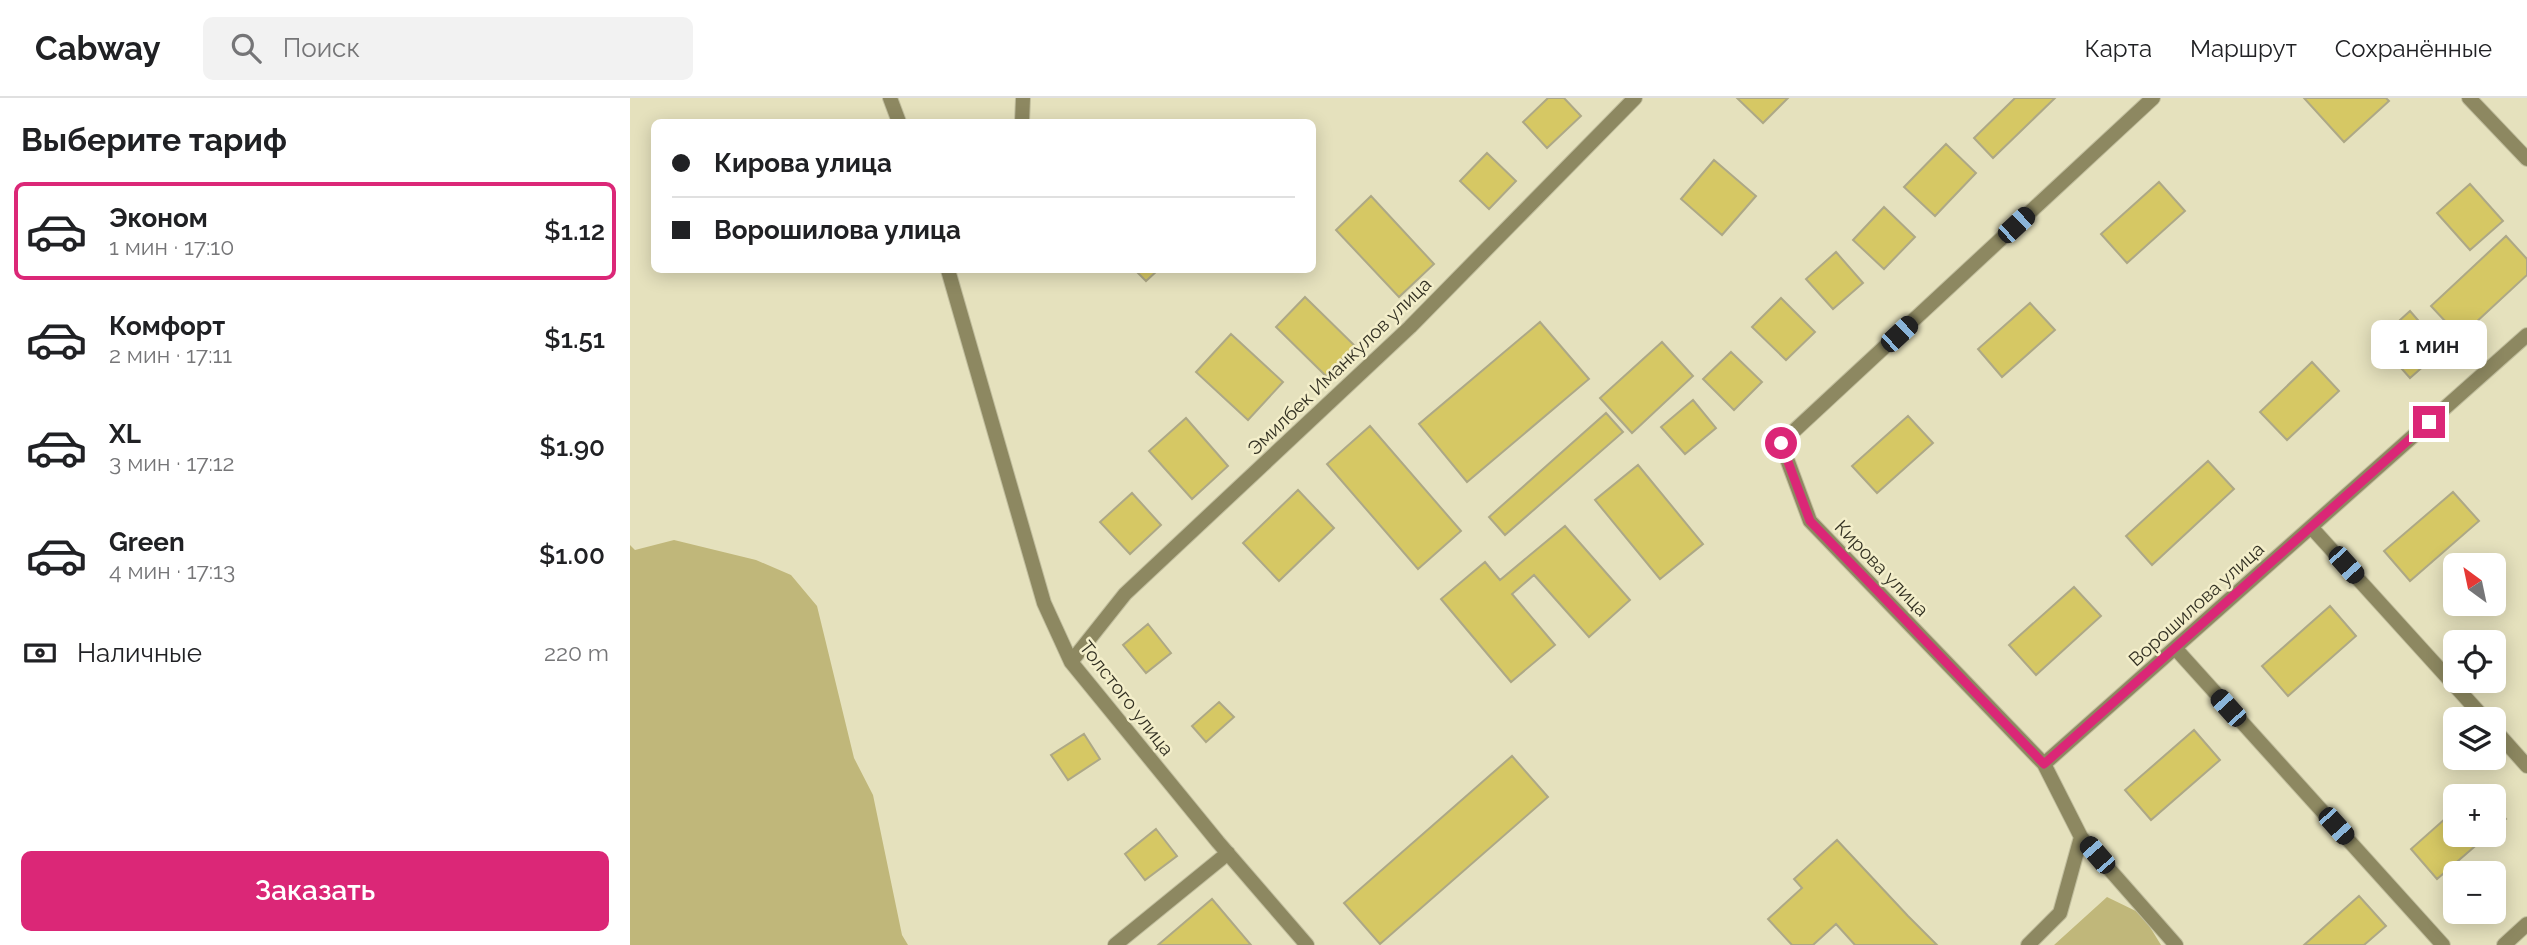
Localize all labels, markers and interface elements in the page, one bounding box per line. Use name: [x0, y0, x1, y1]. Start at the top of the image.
search box: [203, 17, 693, 80]
text: Cabway: [35, 29, 161, 68]
icon: search: [227, 29, 265, 67]
text: Поиск: [283, 33, 360, 63]
text: Карта: [2084, 34, 2152, 63]
text: Маршрут: [2190, 34, 2297, 63]
text: Сохранённые: [2335, 34, 2492, 63]
text: Выберите тариф: [21, 121, 287, 158]
text: Кирова улица: [714, 148, 892, 178]
icon: car: [25, 200, 88, 263]
text: Эконом: [109, 203, 208, 233]
car: [1994, 203, 2039, 247]
text: Ворошилова улица: [714, 215, 961, 245]
text: $1.12: [544, 216, 605, 246]
text: 1 мин · 17:10: [109, 233, 234, 260]
street label: Эмилбек Иманкулов улица: [1243, 273, 1435, 459]
icon: car: [25, 308, 88, 371]
text: Комфорт: [109, 311, 225, 341]
car: [1877, 312, 1922, 356]
callout: 1 мин: [2371, 320, 2487, 370]
text: $1.51: [544, 324, 605, 354]
text: 1 мин: [2399, 331, 2459, 358]
text: 2 мин · 17:11: [109, 341, 232, 368]
route end: [2413, 406, 2445, 438]
icon: car: [25, 416, 88, 479]
text: XL: [109, 419, 141, 449]
route start: [1765, 427, 1797, 459]
text: $1.90: [540, 432, 605, 462]
text: 3 мин · 17:12: [109, 449, 235, 476]
street label: Кирова улица: [1831, 515, 1933, 621]
icon: car: [25, 524, 88, 587]
text: Green: [109, 527, 185, 557]
street label: Ворошилова улица: [2124, 538, 2268, 670]
text: $1.00: [539, 540, 605, 570]
car: [2325, 542, 2368, 588]
north arrow: [2443, 553, 2506, 616]
map controls: [2443, 553, 2506, 924]
text: 4 мин · 17:13: [109, 557, 235, 584]
button: locate: [2443, 630, 2506, 693]
icon: cash: [21, 634, 59, 672]
street label: Толстого улица: [1075, 636, 1179, 760]
text: Наличные: [77, 638, 202, 668]
text: 220 m: [544, 639, 609, 666]
car: [2207, 685, 2250, 731]
button: layers: [2443, 707, 2506, 770]
button: +: [2443, 784, 2506, 847]
car: [2315, 803, 2358, 849]
car: [2076, 832, 2119, 878]
button: Заказать: [21, 851, 609, 931]
button: −: [2443, 861, 2506, 924]

